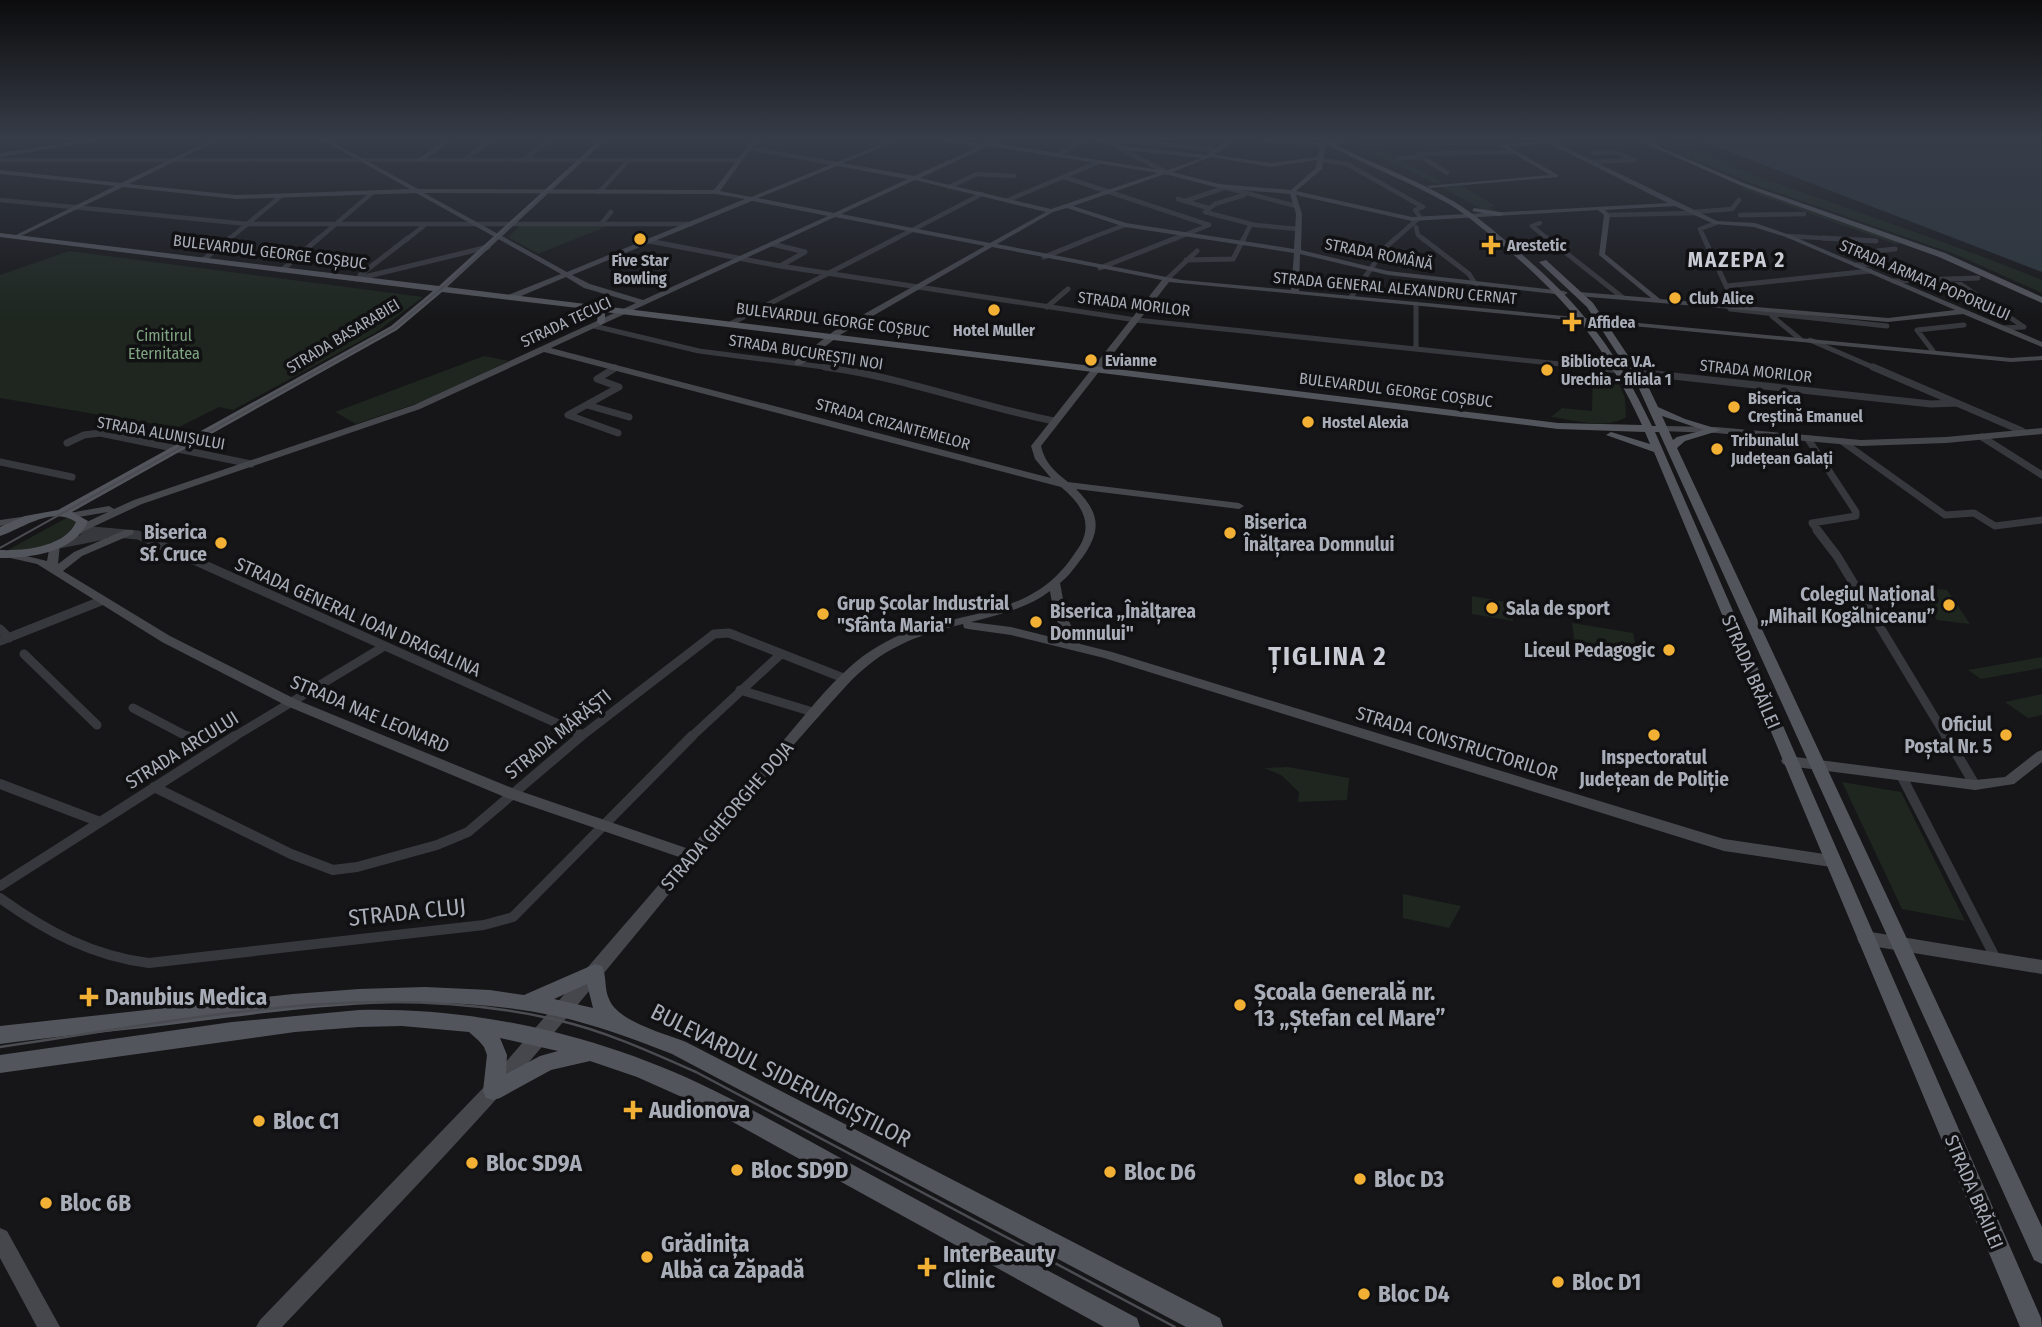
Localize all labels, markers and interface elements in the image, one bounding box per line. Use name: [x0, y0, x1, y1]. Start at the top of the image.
street label: BULEVARDUL GEORGE COȘBUC: [172, 231, 368, 274]
marker: Five Star Bowling: [632, 231, 648, 247]
street label: STRADA ROMÂNĂ: [1323, 233, 1436, 274]
marker: Arestetic: [1481, 235, 1501, 255]
street label: STRADA ARMATA POPORULUI: [1837, 235, 2013, 325]
place label: Arestetic: [1506, 236, 1566, 255]
district label: MAZEPA 2: [1688, 247, 1786, 273]
place label: Five Star Bowling: [611, 251, 669, 288]
street label: STRADA GENERAL ALEXANDRU CERNAT: [1272, 268, 1518, 308]
street label: STRADA MORILOR: [1077, 288, 1191, 320]
place label: Club Alice: [1689, 289, 1754, 308]
marker: Club Alice: [1667, 290, 1683, 306]
street label: STRADA TECUCI: [518, 293, 614, 351]
street label: STRADA BASARABIEI: [283, 295, 403, 377]
street label: BULEVARDUL GEORGE COȘBUC: [735, 299, 931, 342]
marker: Hotel Muller: [986, 302, 1002, 318]
marker: Affidea: [1562, 312, 1582, 332]
place label: Affidea: [1587, 313, 1635, 332]
place label: Hotel Muller: [953, 321, 1035, 340]
park label: Cimitirul Eternitatea: [128, 326, 200, 363]
street label: STRADA BUCUREȘTII NOI: [727, 330, 885, 375]
place label: Evianne: [1105, 351, 1157, 370]
marker: Evianne: [1083, 352, 1099, 368]
place label: Biblioteca V.A. Urechia - filiala 1: [1561, 352, 1671, 389]
street label: STRADA MORILOR: [1699, 356, 1813, 386]
marker: Biblioteca V.A. Urechia - filiala 1: [1539, 362, 1555, 378]
street label: BULEVARDUL GEORGE COȘBUC: [1298, 369, 1494, 412]
place label: Biserica Creștină Emanuel: [1748, 389, 1864, 427]
street label: STRADA CRIZANTEMELOR: [814, 394, 973, 454]
marker: Biserica Creștină Emanuel: [1726, 399, 1742, 415]
street label: STRADA ALUNIȘULUI: [95, 412, 226, 455]
place label: Hostel Alexia: [1322, 413, 1409, 432]
marker: Hostel Alexia: [1300, 414, 1316, 430]
place label: Tribunalul Județean Galați: [1730, 431, 1833, 469]
marker: Tribunalul Județean Galați: [1709, 441, 1725, 457]
place label: Biserica Înălțarea Domnului: [1243, 511, 1395, 558]
place label: Biserica Sf. Cruce: [140, 521, 207, 566]
marker: Biserica Înălțarea Domnului: [1222, 525, 1238, 541]
marker: Biserica Sf. Cruce: [213, 535, 229, 551]
street label: STRADA GENERAL IOAN DRAGALINA: [232, 552, 484, 682]
place label: Colegiul Național „Mihail Kogălniceanu”: [1761, 583, 1936, 628]
place label: Grup Școlar Industrial "Sfânta Maria": [837, 592, 1010, 637]
place label: Sala de sport: [1506, 597, 1610, 620]
marker: Colegiul Național „Mihail Kogălniceanu”: [1941, 597, 1957, 613]
place label: Biserica „Înălțarea Domnului": [1050, 599, 1196, 645]
marker: Sala de sport: [1484, 600, 1500, 616]
marker: Grup Școlar Industrial "Sfânta Maria": [815, 606, 831, 622]
street label: STRADA BRĂILEI: [1717, 612, 1785, 732]
marker: Biserica „Înălțarea Domnului": [1028, 614, 1044, 630]
place label: Liceul Pedagogic: [1524, 639, 1656, 662]
district label: ȚIGLINA 2: [1268, 641, 1388, 673]
marker: Liceul Pedagogic: [1661, 642, 1677, 658]
street label: STRADA NAE LEONARD: [287, 670, 453, 758]
street label: STRADA MĂRĂȘTI: [500, 684, 616, 784]
street label: STRADA CONSTRUCTORILOR: [1353, 701, 1561, 785]
street label: STRADA ARCULUI: [121, 706, 243, 794]
place label: Oficiul Poștal Nr. 5: [1904, 713, 1993, 760]
marker: Inspectoratul Județean de Poliție: [1646, 727, 1662, 743]
marker: Oficiul Poștal Nr. 5: [1998, 727, 2014, 743]
street label: STRADA GHEORGHE DOJA: [656, 737, 798, 895]
place label: Inspectoratul Județean de Poliție: [1578, 746, 1729, 793]
street label: STRADA CLUJ: [347, 892, 467, 932]
place label: Școala Generală nr. 13 „Ștefan cel Mare”: [1254, 978, 1446, 1034]
place label: Danubius Medica: [105, 983, 267, 1011]
marker: Danubius Medica: [79, 987, 99, 1007]
street label: BULEVARDUL SIDERURGIȘTILOR: [646, 997, 916, 1154]
marker: Școala Generală nr. 13 „Ștefan cel Mare”: [1232, 997, 1248, 1013]
place label: Audionova: [648, 1096, 750, 1124]
marker: Audionova: [623, 1100, 643, 1120]
place label: Bloc C1: [273, 1107, 340, 1135]
marker: Bloc C1: [251, 1113, 267, 1129]
street label: STRADA BRĂILEI: [1940, 1132, 2008, 1252]
place label: Bloc SD9A: [486, 1149, 582, 1177]
marker: Bloc SD9A: [464, 1155, 480, 1171]
place label: Bloc SD9D: [751, 1156, 848, 1184]
place label: Bloc D6: [1124, 1158, 1196, 1186]
marker: Bloc SD9D: [729, 1162, 745, 1178]
marker: Bloc D6: [1102, 1164, 1118, 1180]
place label: Bloc D3: [1374, 1165, 1444, 1193]
marker: Bloc D3: [1352, 1171, 1368, 1187]
place label: Bloc 6B: [60, 1189, 131, 1217]
marker: Bloc 6B: [38, 1195, 54, 1211]
place label: Grădinița Albă ca Zăpadă: [660, 1230, 804, 1284]
place label: InterBeauty Clinic: [943, 1240, 1057, 1294]
marker: Grădinița Albă ca Zăpadă: [639, 1249, 655, 1265]
marker: InterBeauty Clinic: [917, 1257, 937, 1277]
place label: Bloc D1: [1572, 1268, 1641, 1296]
marker: Bloc D1: [1550, 1274, 1566, 1290]
place label: Bloc D4: [1378, 1280, 1450, 1308]
marker: Bloc D4: [1356, 1286, 1372, 1302]

